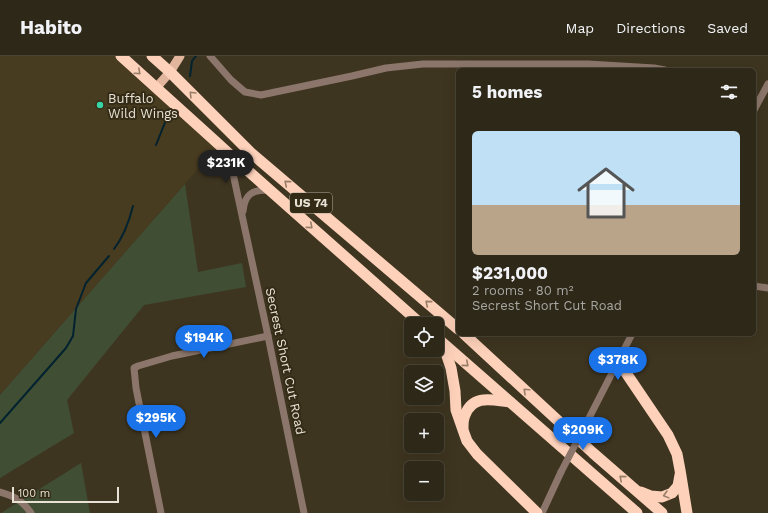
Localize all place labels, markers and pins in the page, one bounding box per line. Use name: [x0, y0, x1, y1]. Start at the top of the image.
place label: Buffalo Wild Wings: [108, 91, 178, 121]
marker: Buffalo Wild Wings: [95, 100, 105, 110]
pin: $231K: [198, 150, 254, 184]
pin: $194K: [176, 325, 232, 359]
pin: $378K: [590, 347, 646, 381]
pin: $295K: [128, 405, 184, 439]
pin: $209K: [555, 417, 611, 451]

